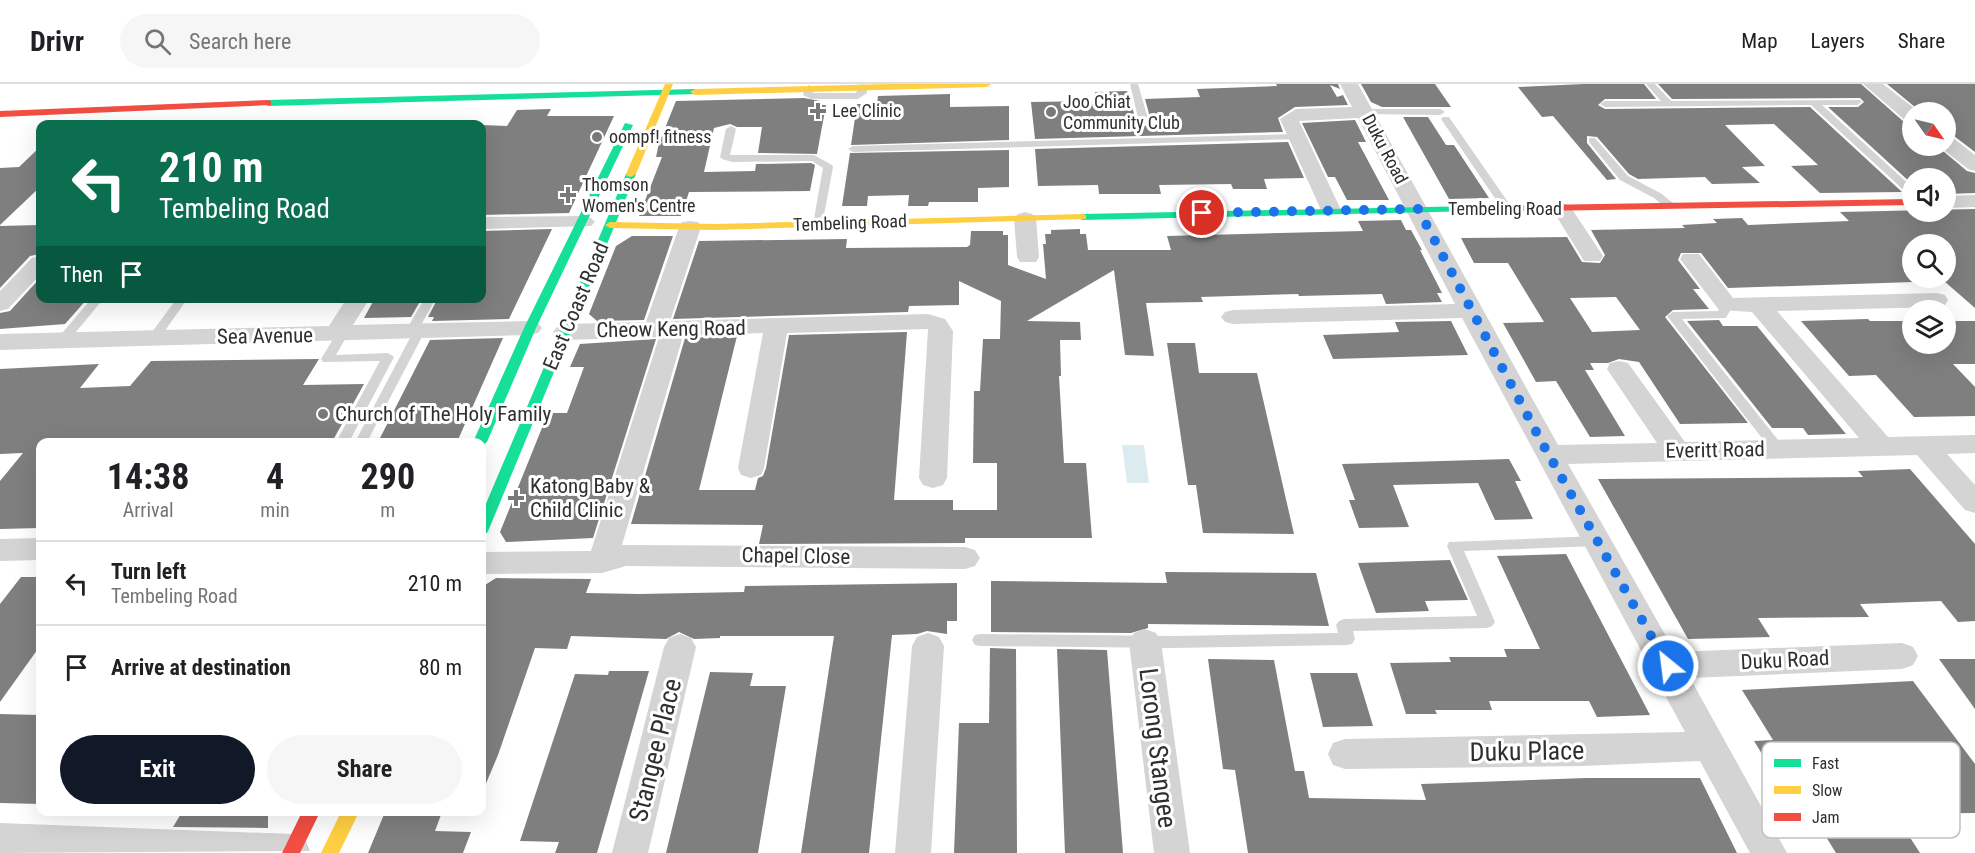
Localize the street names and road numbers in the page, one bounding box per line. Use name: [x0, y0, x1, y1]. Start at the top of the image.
street label: Duku Road: [1358, 110, 1413, 187]
street label: Tembeling Road: [1448, 198, 1562, 219]
street label: Tembeling Road: [793, 210, 907, 235]
street label: East Coast Road: [538, 239, 614, 373]
street label: Cheow Keng Road: [596, 316, 746, 342]
street label: Sea Avenue: [217, 323, 313, 349]
street label: Everitt Road: [1665, 437, 1765, 463]
street label: Chapel Close: [741, 543, 851, 569]
street label: Duku Road: [1740, 646, 1830, 674]
street label: Lorong Stangee: [1133, 666, 1183, 830]
street label: Stangee Place: [623, 675, 687, 825]
street label: Duku Place: [1469, 735, 1585, 767]

